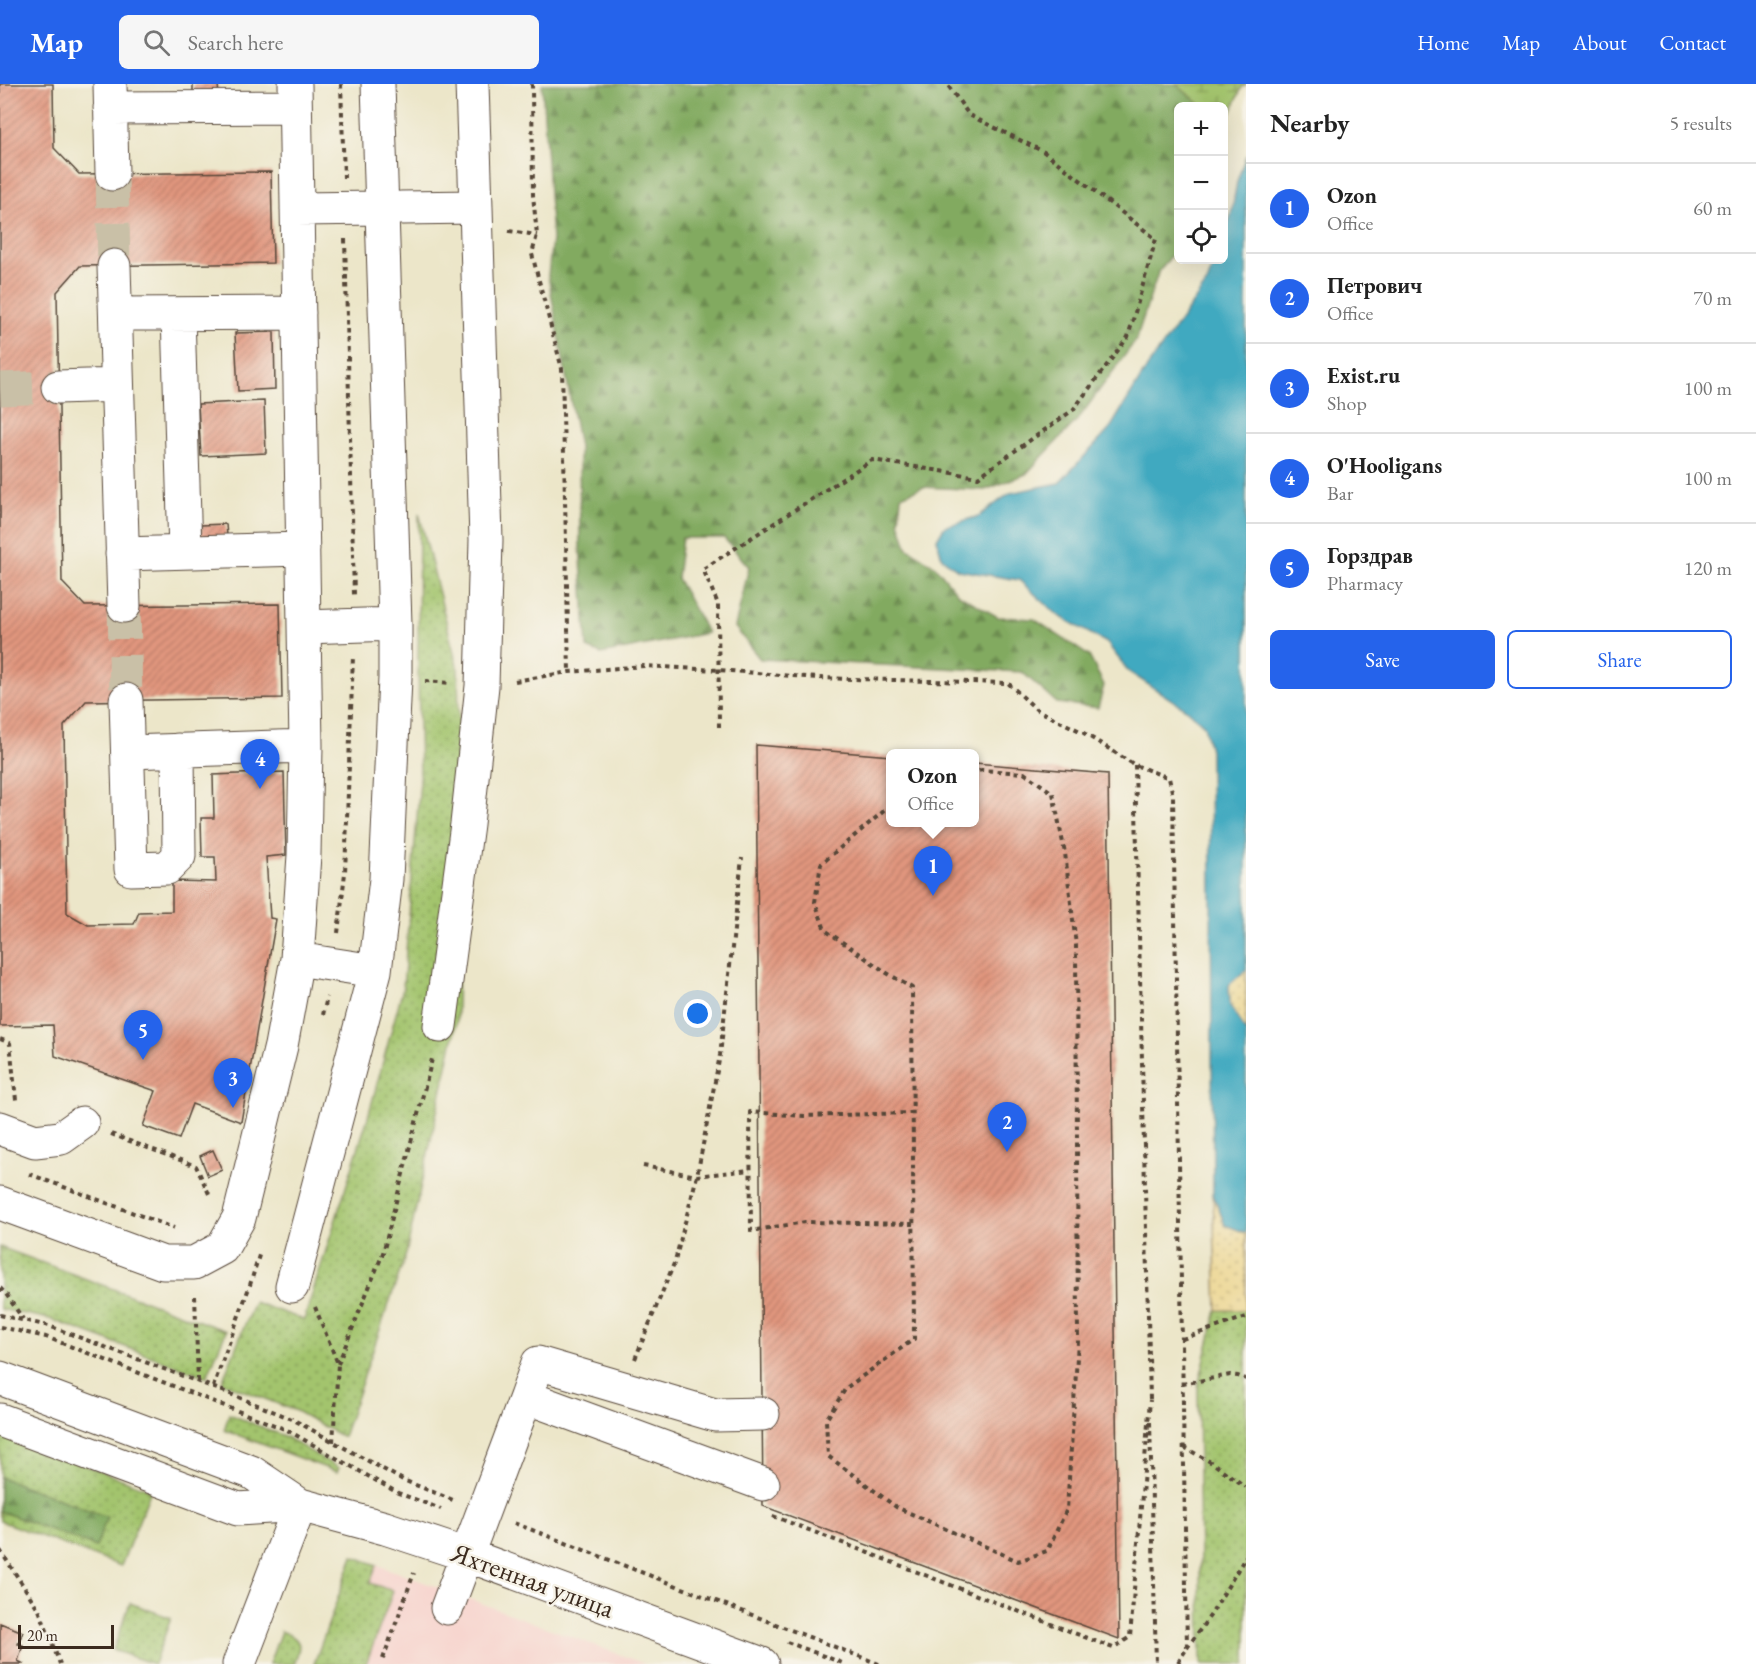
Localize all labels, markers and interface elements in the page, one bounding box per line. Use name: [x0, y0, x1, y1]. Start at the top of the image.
search box: [119, 15, 539, 69]
text: Map: [30, 24, 83, 60]
icon: search: [140, 26, 173, 59]
text: Search here: [188, 28, 283, 57]
text: Home: [1417, 29, 1469, 56]
text: Map: [1502, 29, 1540, 56]
text: About: [1573, 29, 1626, 56]
text: Contact: [1659, 29, 1726, 56]
map controls: [1174, 102, 1228, 264]
button: +: [1174, 102, 1228, 156]
text: Nearby: [1270, 106, 1350, 140]
text: 5 results: [1669, 110, 1732, 136]
button: −: [1174, 156, 1228, 210]
text: Ozon: [1327, 181, 1377, 210]
text: 1: [1284, 195, 1295, 221]
text: 60 m: [1693, 195, 1732, 221]
button: locate: [1174, 210, 1228, 264]
text: Office: [1327, 210, 1373, 236]
text: Петрович: [1327, 271, 1422, 300]
text: 2: [1284, 285, 1295, 311]
text: 70 m: [1693, 285, 1732, 311]
text: Office: [1327, 300, 1373, 326]
text: Exist.ru: [1327, 361, 1400, 390]
text: 3: [1284, 375, 1295, 401]
text: 100 m: [1684, 375, 1732, 401]
text: Shop: [1327, 390, 1367, 416]
text: O'Hooligans: [1327, 451, 1442, 480]
text: 4: [1284, 465, 1295, 491]
text: 100 m: [1684, 465, 1732, 491]
text: Bar: [1327, 480, 1353, 506]
text: Горздрав: [1327, 541, 1413, 570]
text: 5: [1284, 555, 1295, 581]
text: 120 m: [1684, 555, 1732, 581]
text: Pharmacy: [1327, 570, 1403, 596]
button: Save: [1270, 630, 1495, 689]
button: Share: [1507, 630, 1732, 689]
pin: 4: [240, 740, 280, 789]
popup: [886, 749, 979, 827]
text: Ozon: [908, 761, 957, 790]
text: Office: [908, 790, 954, 816]
pin: 1: [914, 846, 952, 896]
your location: [683, 999, 712, 1028]
pin: 5: [124, 1010, 162, 1060]
pin: 3: [214, 1058, 252, 1108]
pin: 2: [988, 1102, 1026, 1152]
street label: Яхтенная улица: [446, 1534, 619, 1626]
scale bar: [18, 1622, 114, 1650]
text: 20 m: [27, 1625, 58, 1646]

